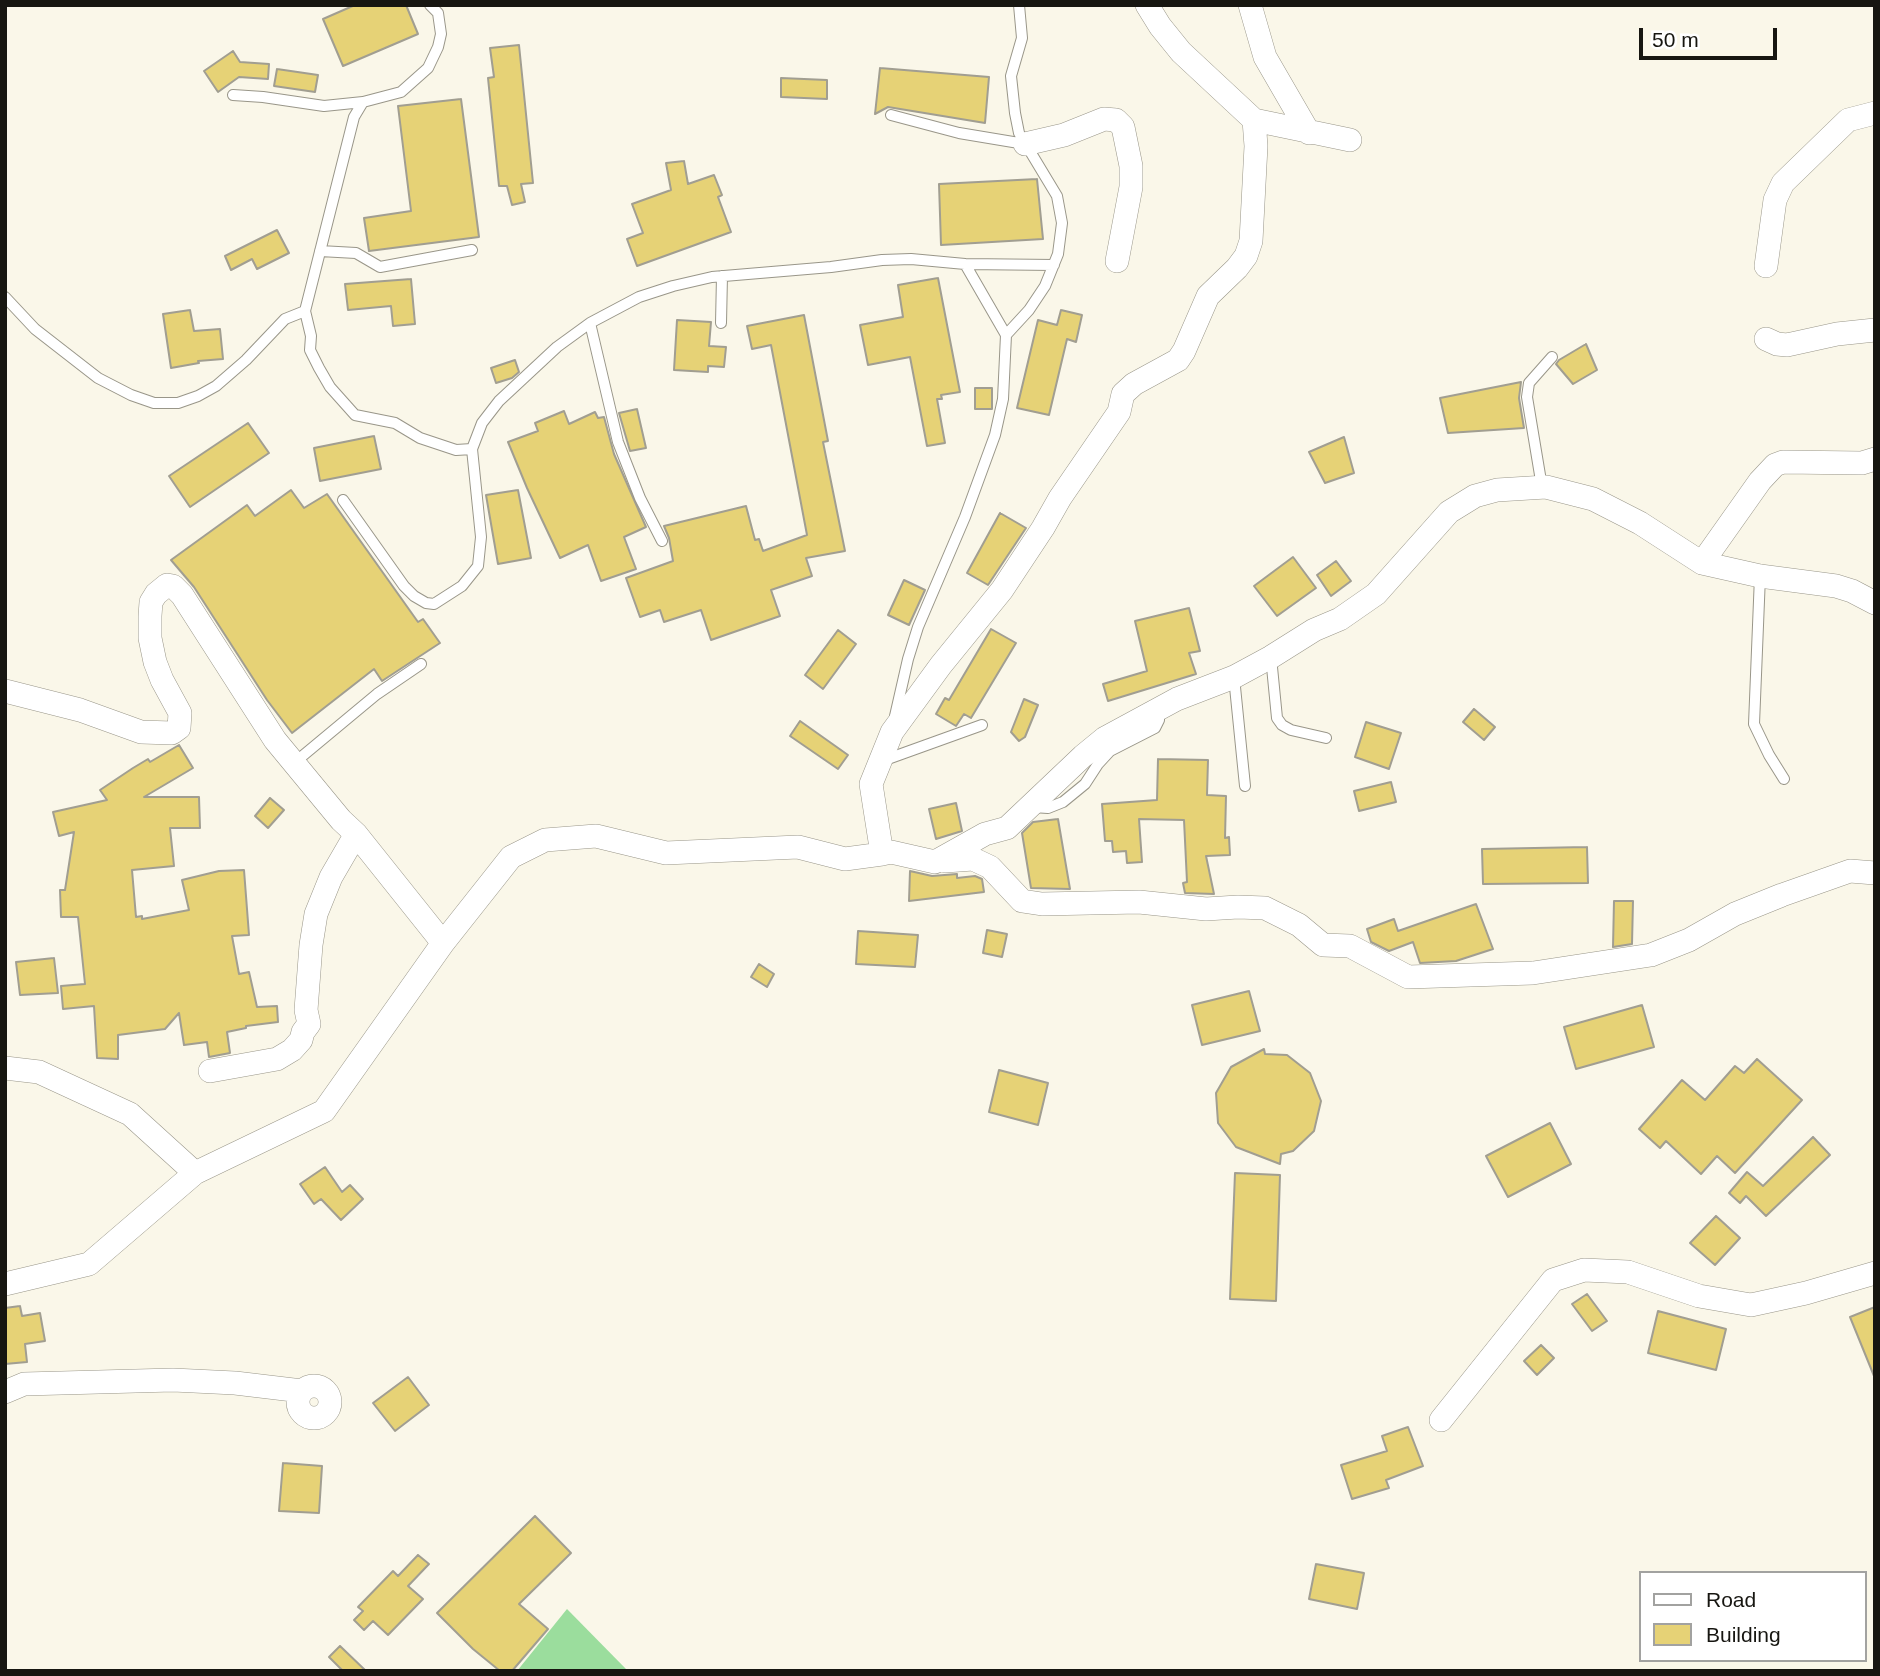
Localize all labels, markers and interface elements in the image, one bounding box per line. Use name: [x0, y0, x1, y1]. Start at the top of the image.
scale bar: [1642, 14, 1780, 58]
text: 50 m: [1652, 28, 1699, 51]
legend: [1638, 1571, 1866, 1662]
text: Road: [1706, 1588, 1756, 1611]
text: Building: [1706, 1623, 1781, 1646]

